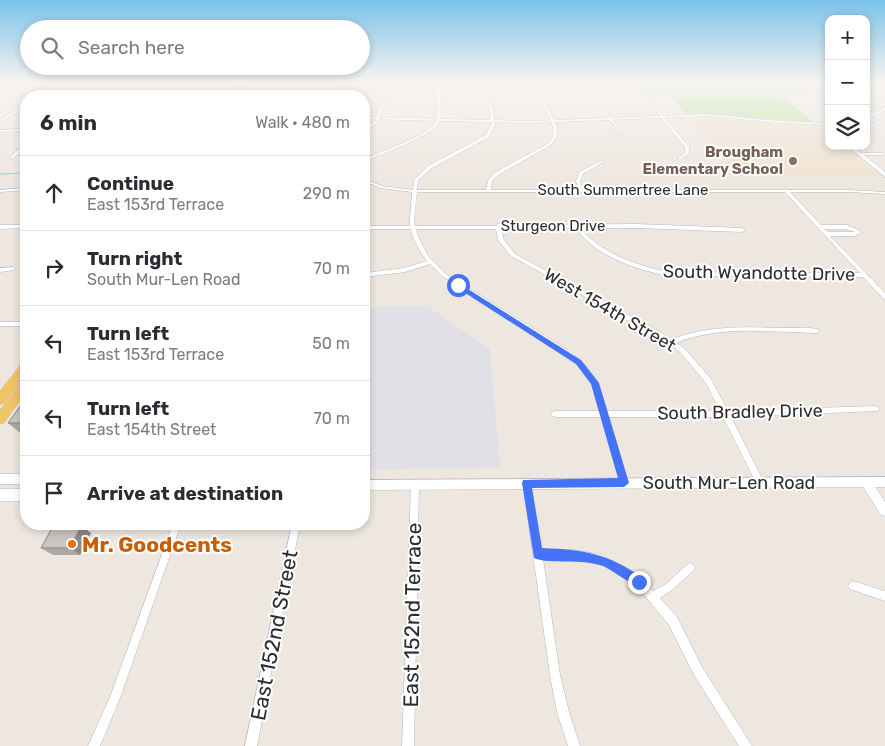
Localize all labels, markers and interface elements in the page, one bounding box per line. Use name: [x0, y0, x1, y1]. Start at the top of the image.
map controls: [825, 15, 870, 150]
button: +: [825, 15, 870, 60]
search box: [20, 20, 370, 75]
icon: search: [38, 34, 66, 62]
text: Search here: [78, 36, 185, 59]
button: −: [825, 60, 870, 105]
button: layers: [825, 105, 870, 150]
text: 6 min: [40, 110, 97, 135]
text: Walk · 480 m: [255, 113, 350, 132]
place label: Brougham Elementary School: [642, 143, 783, 178]
marker: Brougham Elementary School: [787, 155, 799, 167]
text: Continue: [87, 172, 174, 195]
icon: ahead: [40, 179, 68, 207]
street label: South Summertree Lane: [538, 181, 708, 199]
text: 290 m: [303, 184, 350, 203]
text: East 153rd Terrace: [87, 195, 224, 214]
street label: Sturgeon Drive: [501, 217, 605, 235]
text: Turn right: [87, 247, 182, 270]
icon: right: [40, 254, 68, 282]
text: 70 m: [313, 259, 350, 278]
street label: South Wyandotte Drive: [663, 260, 855, 286]
street label: West 154th Street: [540, 263, 680, 357]
text: South Mur-Len Road: [87, 270, 240, 289]
route start: [447, 274, 470, 297]
text: Turn left: [87, 322, 169, 345]
icon: left: [40, 329, 68, 357]
text: 50 m: [312, 334, 350, 353]
text: East 153rd Terrace: [87, 345, 224, 364]
text: Turn left: [87, 397, 169, 420]
street label: South Bradley Drive: [657, 400, 823, 424]
icon: left: [40, 404, 68, 432]
text: 70 m: [313, 409, 350, 428]
text: East 154th Street: [87, 420, 216, 439]
street label: South Mur-Len Road: [643, 472, 815, 494]
icon: arrive: [40, 479, 68, 507]
text: Arrive at destination: [87, 482, 283, 505]
street label: East 152nd Terrace: [398, 522, 426, 708]
place label: Mr. Goodcents: [82, 532, 232, 557]
marker: Mr. Goodcents: [66, 538, 78, 550]
street label: East 152nd Street: [245, 548, 303, 722]
route end: [628, 571, 651, 594]

